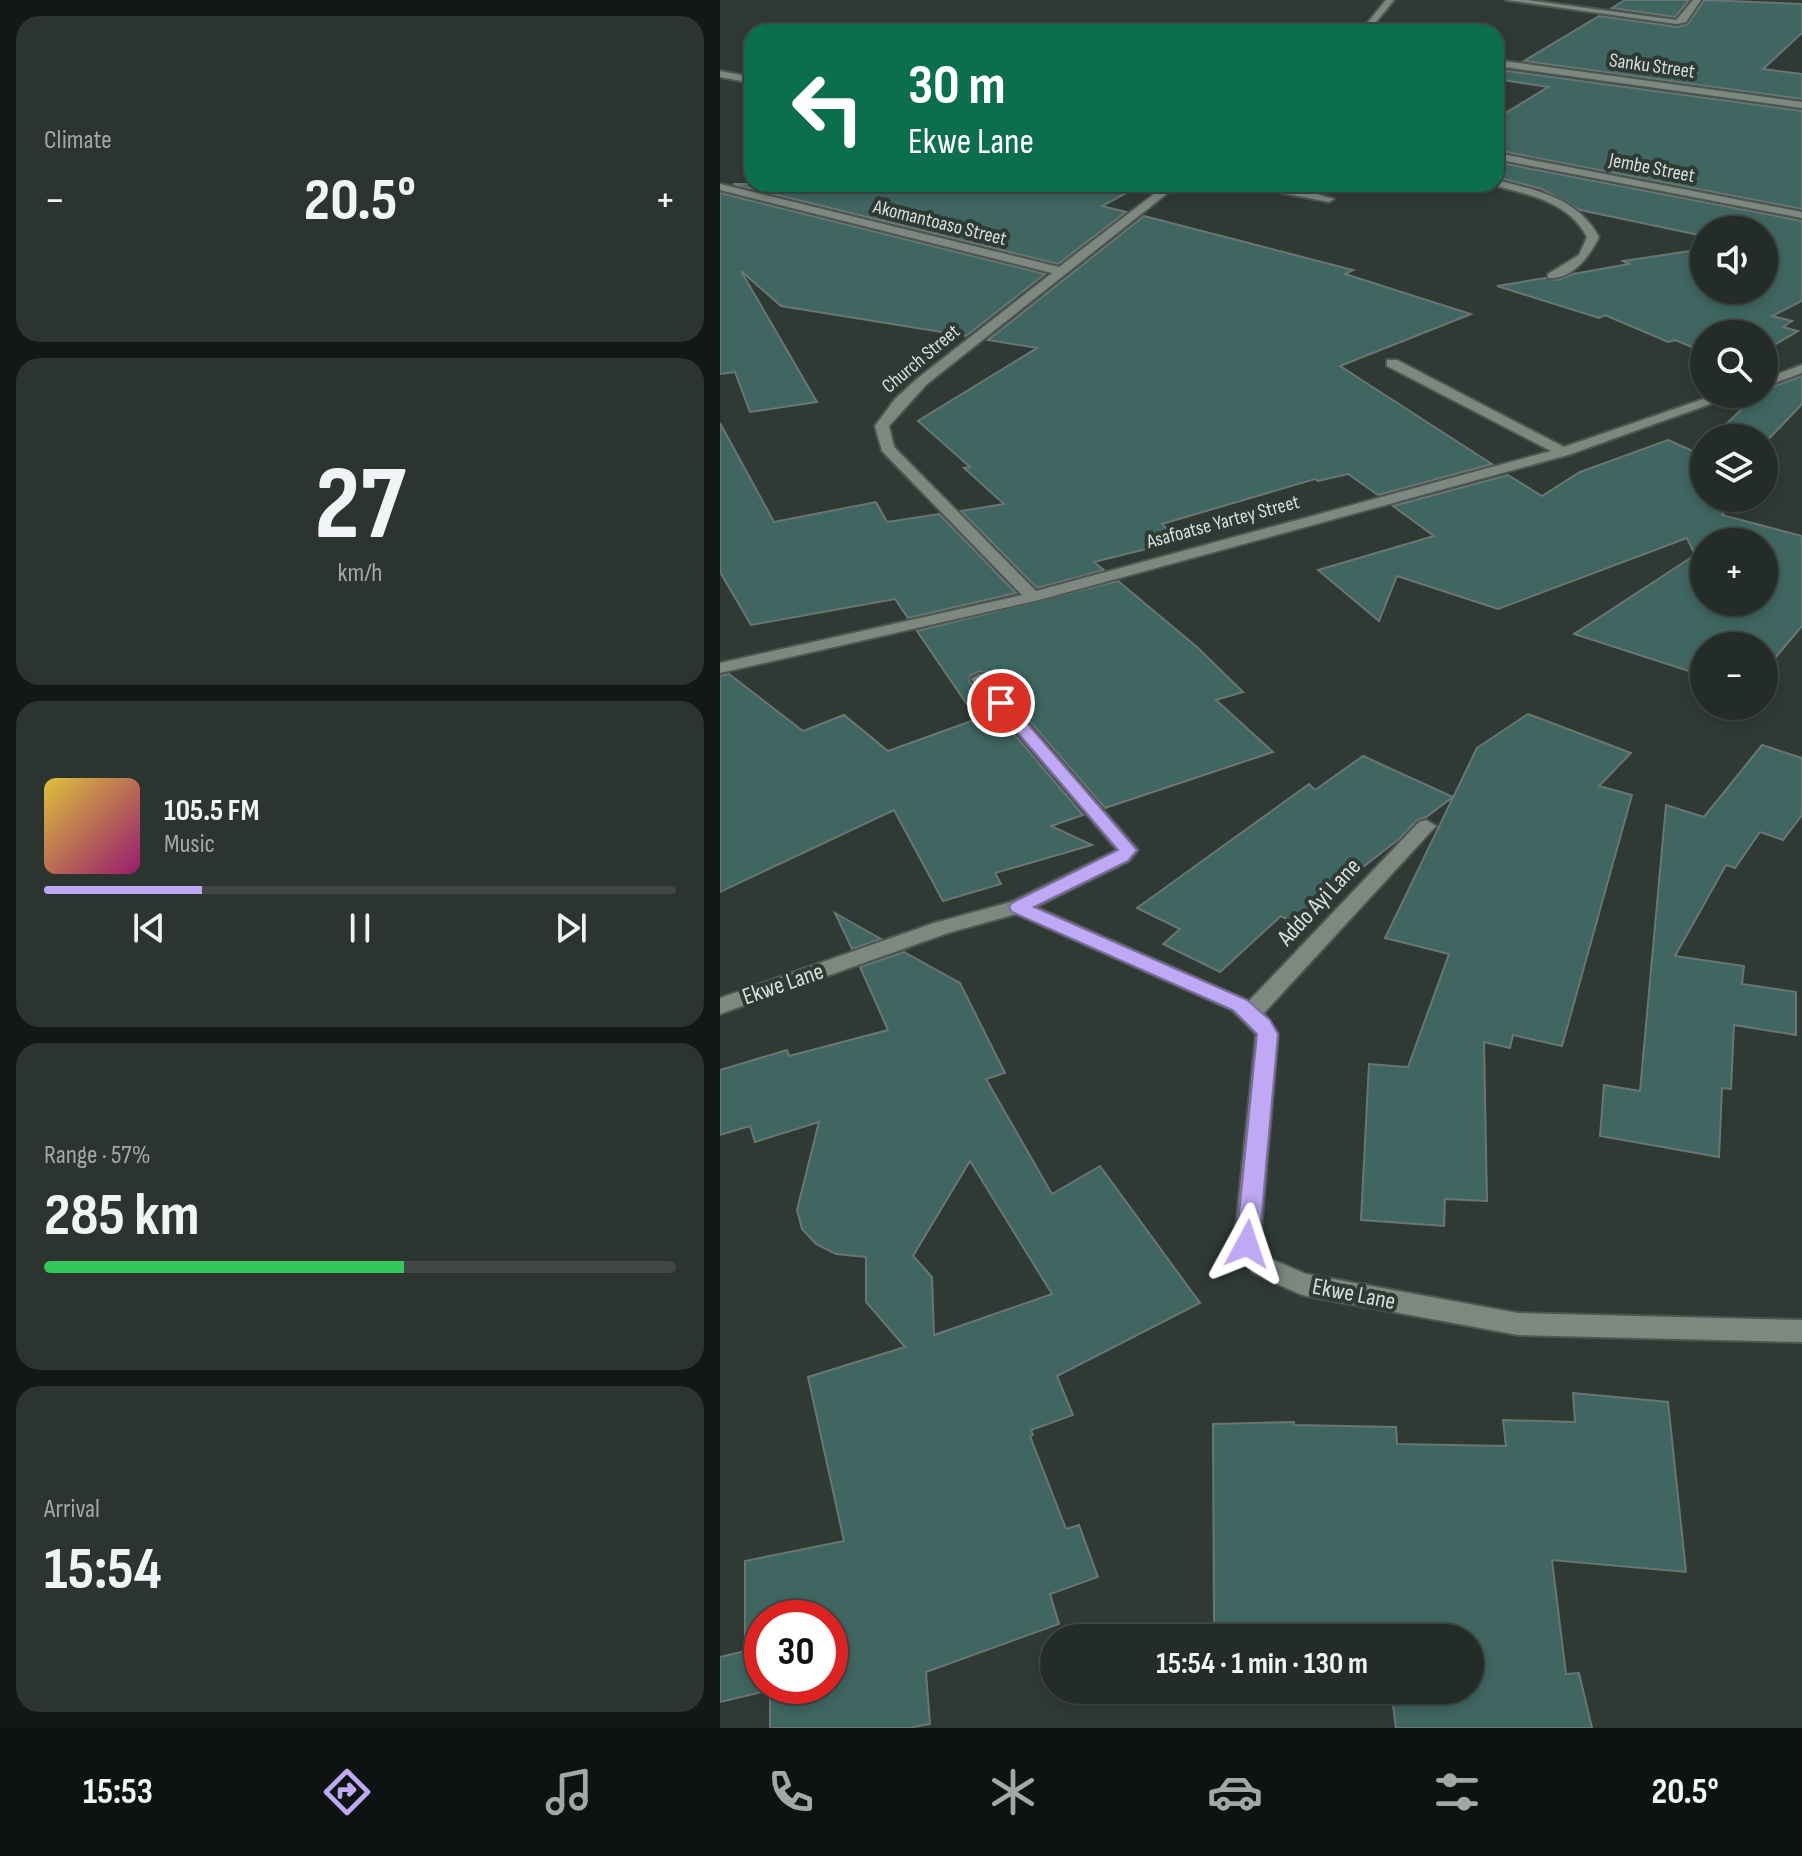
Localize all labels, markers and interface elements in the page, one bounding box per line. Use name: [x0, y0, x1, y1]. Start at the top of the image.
street label: Sanku Street: [1608, 48, 1696, 84]
text: 30 m: [908, 53, 1006, 120]
icon: left: [776, 56, 880, 160]
text: Ekwe Lane: [908, 121, 1034, 164]
text: Climate: [44, 125, 112, 156]
street label: Jembe Street: [1606, 148, 1697, 188]
text: 20.5°: [304, 165, 416, 237]
text: −: [44, 174, 66, 227]
text: +: [654, 174, 676, 227]
street label: Akomantoaso Street: [870, 195, 1009, 251]
map controls: [1690, 216, 1778, 720]
button: sound: [1690, 216, 1778, 304]
street label: Church Street: [877, 320, 965, 398]
button: search: [1690, 320, 1778, 408]
button: layers: [1690, 424, 1778, 512]
text: 27: [315, 443, 405, 568]
street label: Asafoatse Yartey Street: [1143, 490, 1302, 554]
button: +: [1690, 528, 1778, 616]
text: km/h: [338, 558, 382, 589]
button: −: [1690, 632, 1778, 720]
pin: [967, 669, 1035, 737]
icon: arrive: [979, 681, 1023, 725]
text: 105.5 FM: [164, 793, 259, 829]
text: Music: [164, 829, 215, 860]
street label: Addo Ayi Lane: [1270, 852, 1367, 953]
icon: previous: [127, 906, 171, 950]
icon: pause: [338, 906, 382, 950]
icon: next: [549, 906, 593, 950]
street label: Ekwe Lane: [739, 957, 827, 1011]
text: Range · 57%: [44, 1140, 151, 1171]
text: 285 km: [44, 1180, 199, 1252]
position arrow: [1205, 1202, 1289, 1286]
street label: Ekwe Lane: [1310, 1272, 1398, 1316]
text: Arrival: [44, 1494, 100, 1525]
text: 15:54: [44, 1534, 162, 1606]
speed limit sign: 30: [744, 1600, 848, 1704]
text: 15:54 · 1 min · 130 m: [1156, 1646, 1368, 1682]
icon: directions: [319, 1764, 375, 1820]
icon: music: [541, 1764, 597, 1820]
icon: phone: [763, 1764, 819, 1820]
icon: climate: [985, 1764, 1041, 1820]
icon: car: [1207, 1764, 1263, 1820]
icon: filters: [1429, 1764, 1485, 1820]
text: 15:53: [83, 1771, 153, 1814]
text: 20.5°: [1652, 1771, 1719, 1814]

